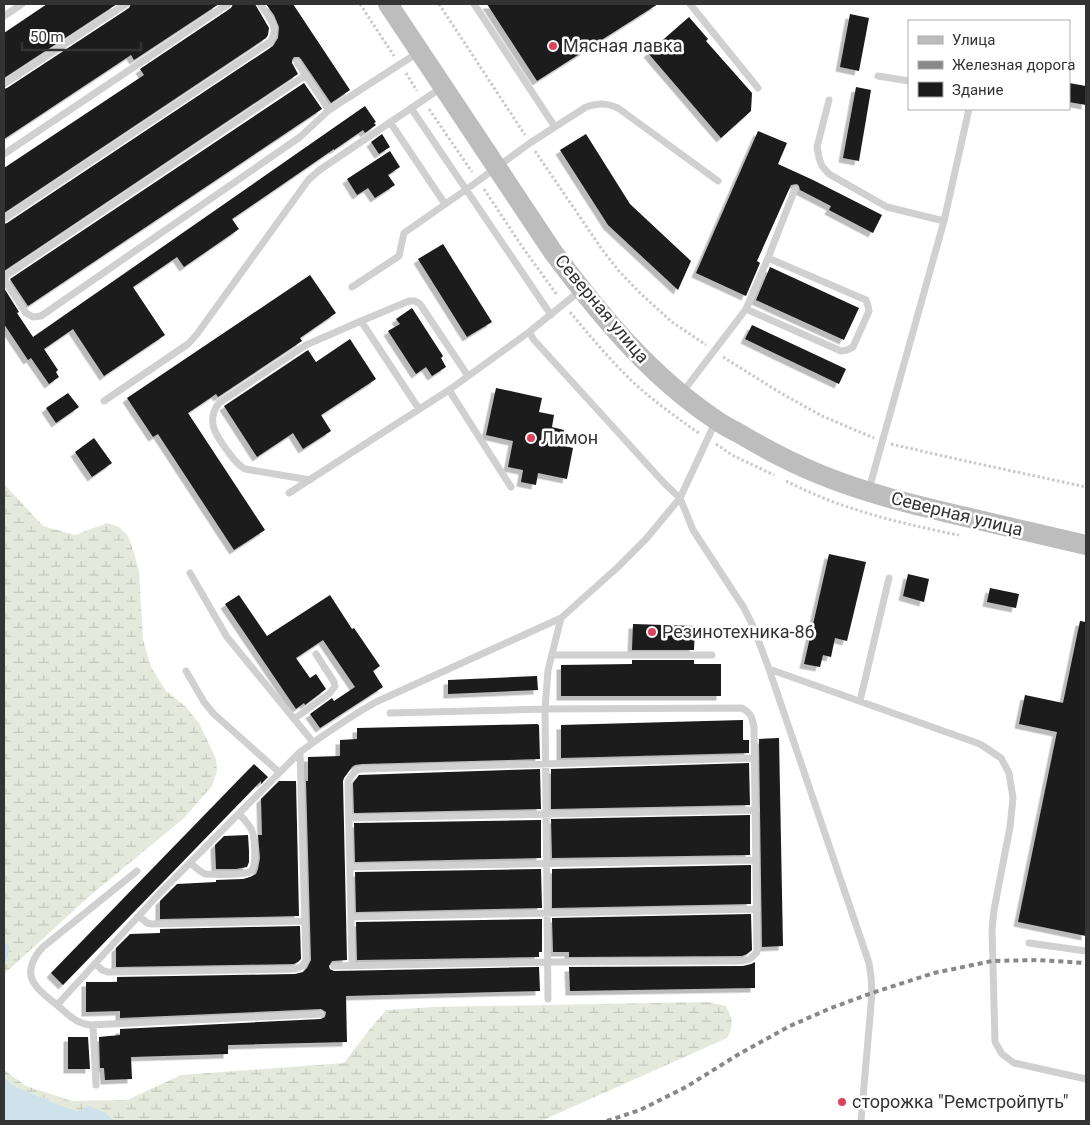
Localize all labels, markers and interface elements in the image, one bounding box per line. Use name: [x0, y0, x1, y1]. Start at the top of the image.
scale bar: [22, 20, 141, 52]
legend: [908, 20, 1070, 110]
text: 50 m: [30, 28, 64, 46]
text: Улица: [952, 31, 995, 49]
place label: Мясная лавка: [563, 35, 683, 56]
marker: Мясная лавка: [547, 40, 559, 52]
text: Железная дорога: [952, 56, 1075, 74]
text: Здание: [952, 81, 1003, 99]
street label: Северная улица: [551, 250, 654, 367]
place label: Лимон: [541, 427, 598, 448]
marker: Лимон: [525, 432, 537, 444]
street label: Северная улица: [889, 487, 1025, 540]
place label: Резинотехника-86: [662, 621, 815, 642]
marker: Резинотехника-86: [646, 626, 658, 638]
place label: сторожка "Ремстройпуть": [852, 1091, 1069, 1112]
marker: сторожка "Ремстройпуть": [836, 1096, 848, 1108]

